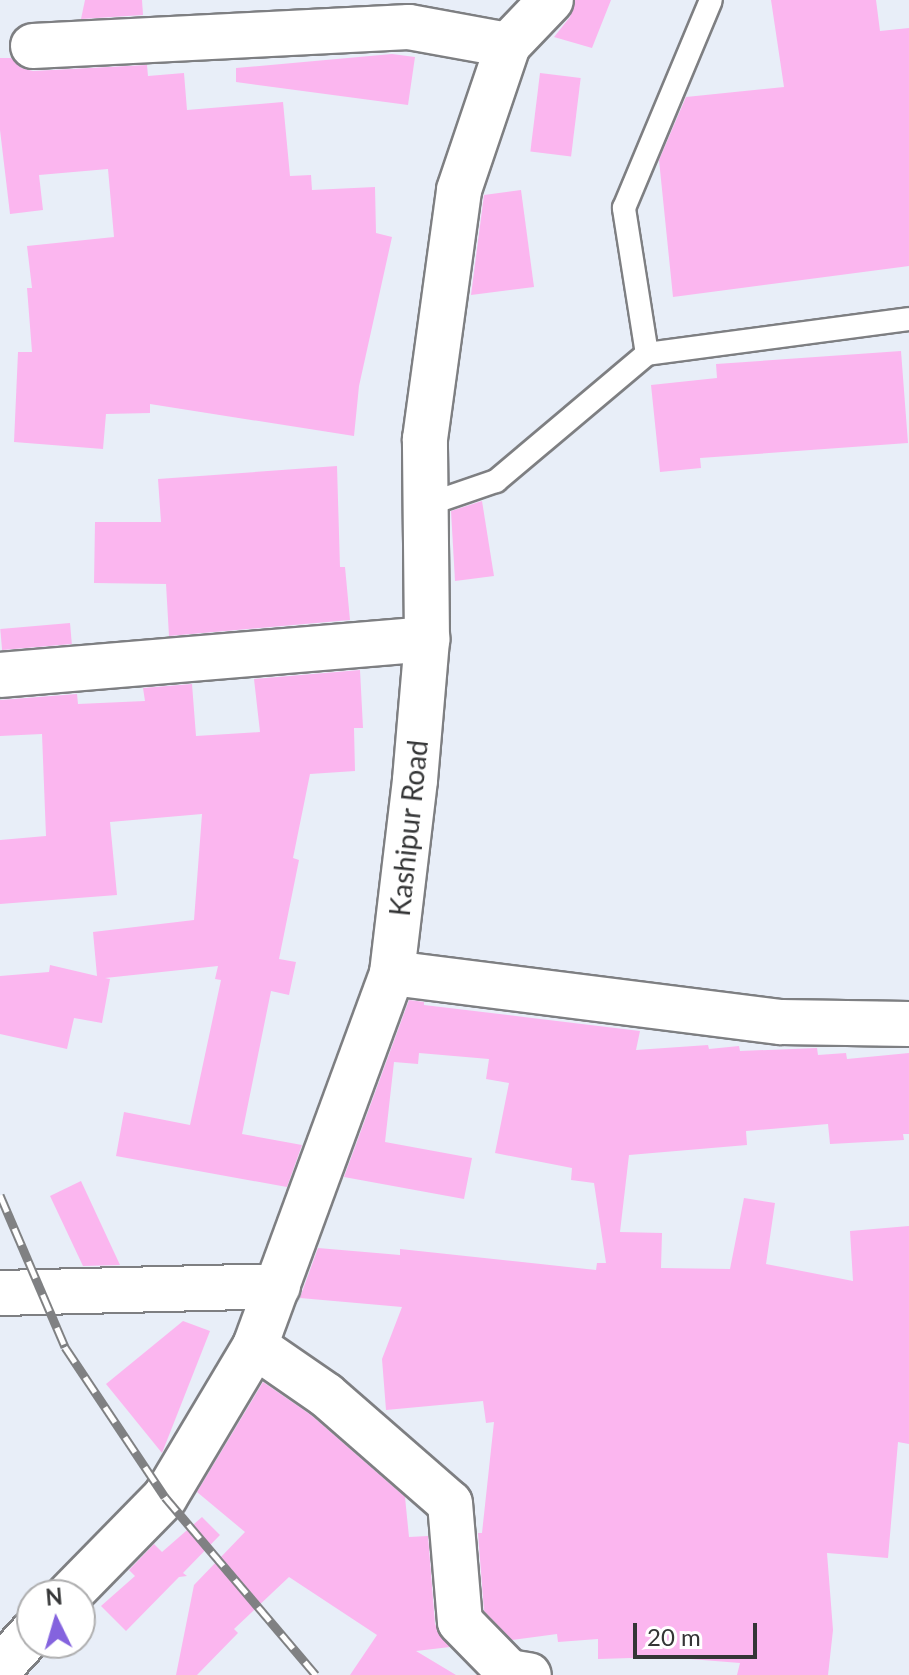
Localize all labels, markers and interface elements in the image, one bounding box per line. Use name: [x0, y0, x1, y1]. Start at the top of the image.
street label: Kashipur Road: [382, 738, 434, 918]
north arrow: [16, 1579, 96, 1659]
text: N: [44, 1582, 64, 1611]
scale bar: [637, 1607, 761, 1657]
text: 20 m: [647, 1622, 701, 1651]

